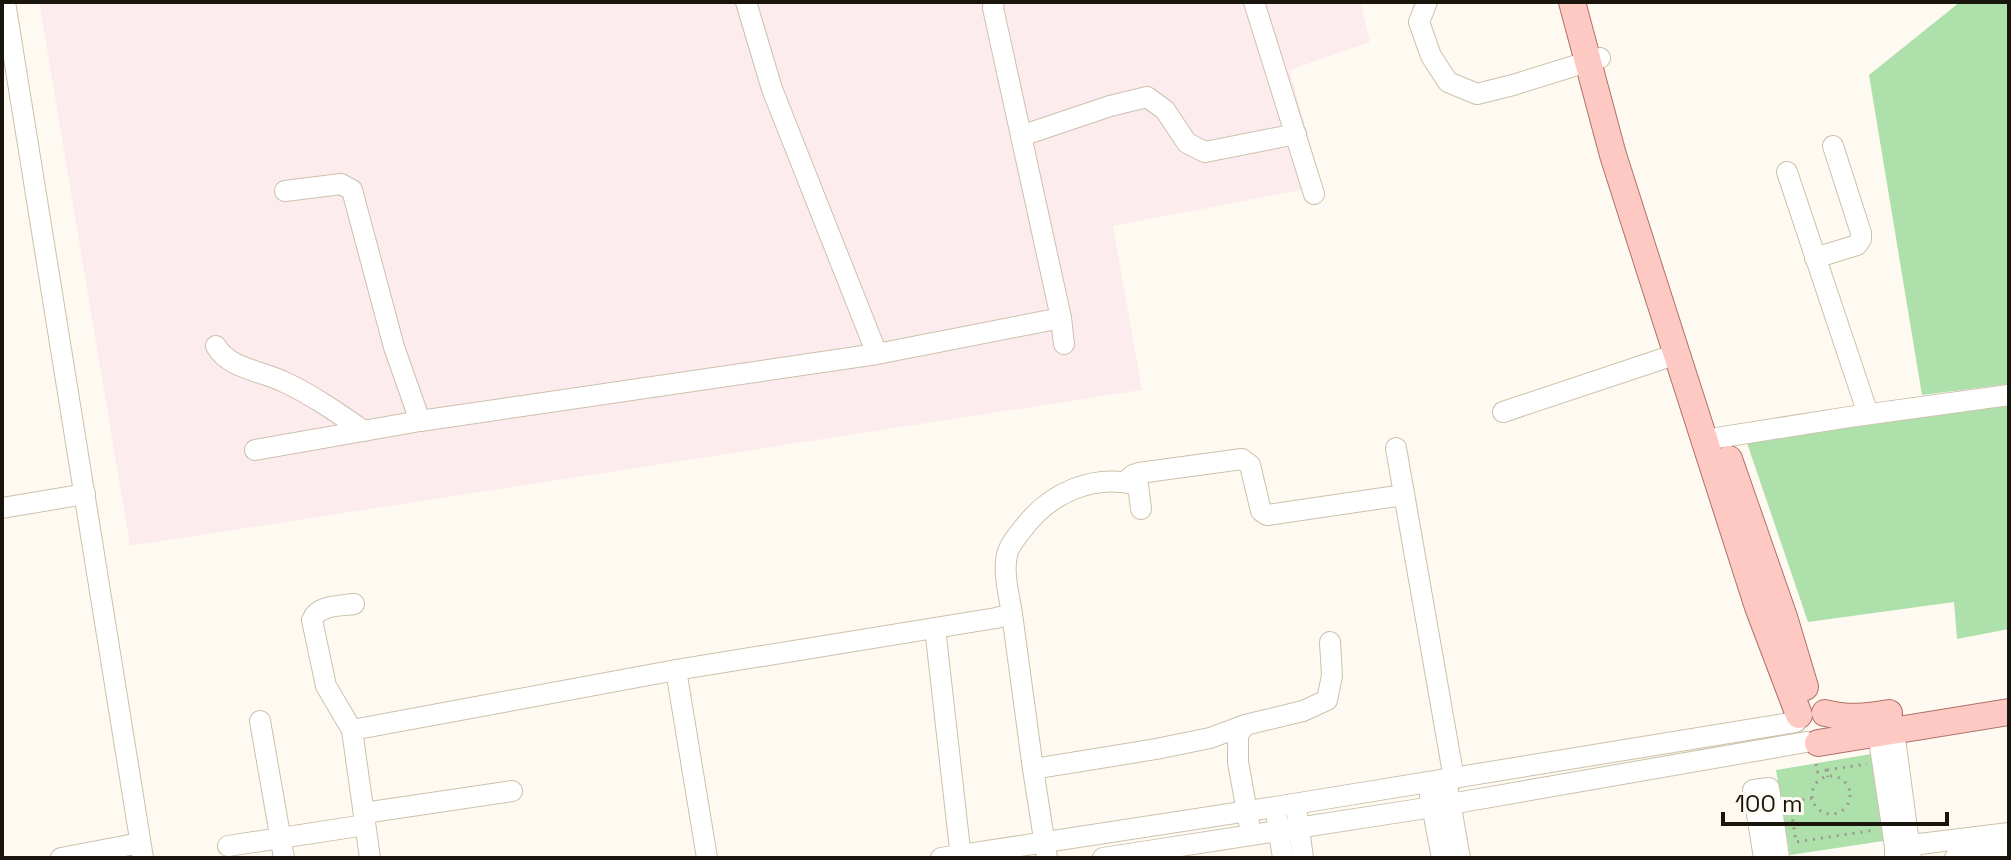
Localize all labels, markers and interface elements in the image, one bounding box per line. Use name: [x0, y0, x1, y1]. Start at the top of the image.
scale bar: [1723, 776, 1947, 826]
text: 100 m: [1735, 788, 1803, 819]

